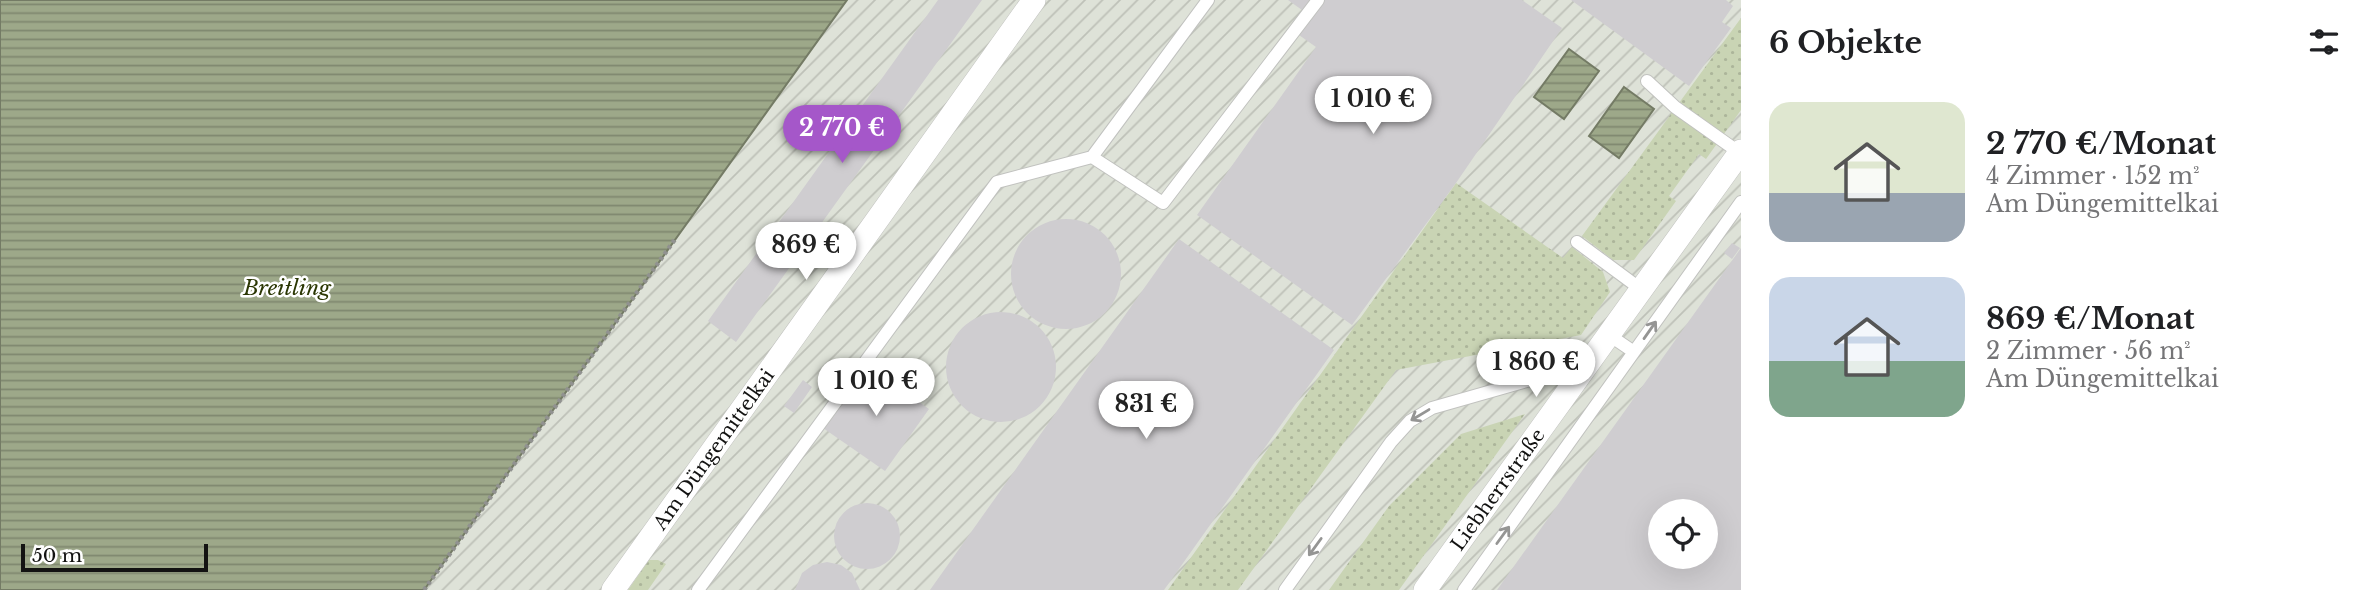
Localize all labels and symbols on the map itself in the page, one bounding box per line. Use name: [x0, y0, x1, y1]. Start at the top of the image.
pin: 1 010 €: [1308, 76, 1438, 136]
pin: 2 770 €: [777, 106, 907, 165]
pin: 869 €: [757, 222, 855, 282]
water label: Breitling: [242, 275, 332, 301]
one-way arrow: [1643, 321, 1657, 340]
pin: 1 860 €: [1471, 340, 1601, 399]
pin: 1 010 €: [811, 358, 941, 418]
street label: Am Düngemittelkai: [648, 364, 779, 535]
pin: 831 €: [1097, 382, 1195, 441]
one-way arrow: [1411, 408, 1431, 422]
street label: Liebherrstraße: [1446, 424, 1550, 555]
one-way arrow: [1496, 526, 1511, 545]
one-way arrow: [1308, 537, 1323, 556]
scale bar: [21, 541, 208, 573]

